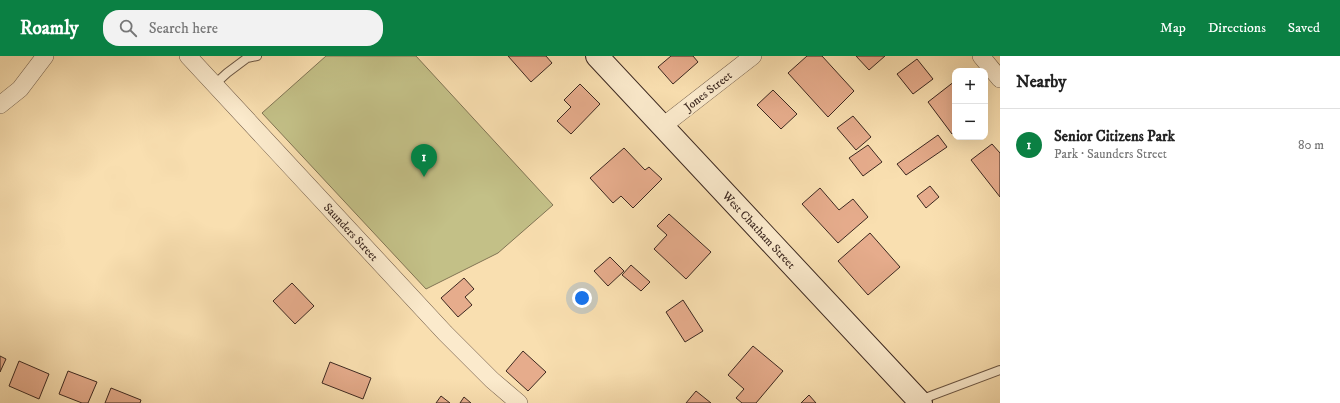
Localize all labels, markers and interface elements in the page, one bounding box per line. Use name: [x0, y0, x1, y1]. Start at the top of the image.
search box: [103, 10, 383, 46]
text: Roamly: [20, 17, 79, 40]
icon: search: [117, 17, 139, 39]
text: Search here: [149, 19, 218, 38]
text: Map: [1160, 19, 1186, 37]
text: Directions: [1208, 19, 1266, 37]
text: Saved: [1288, 19, 1320, 37]
street label: Jones Street: [681, 68, 735, 115]
map controls: [952, 68, 988, 140]
button: +: [952, 68, 988, 104]
text: Nearby: [1016, 71, 1066, 93]
button: −: [952, 104, 988, 140]
text: Senior Citizens Park: [1054, 127, 1175, 146]
text: 1: [1027, 137, 1031, 153]
text: 80 m: [1298, 137, 1324, 153]
pin: 1: [411, 144, 437, 177]
text: Park · Saunders Street: [1054, 146, 1167, 162]
street label: West Chatham Street: [718, 188, 798, 272]
street label: Saunders Street: [320, 200, 381, 265]
your location: [572, 288, 592, 308]

